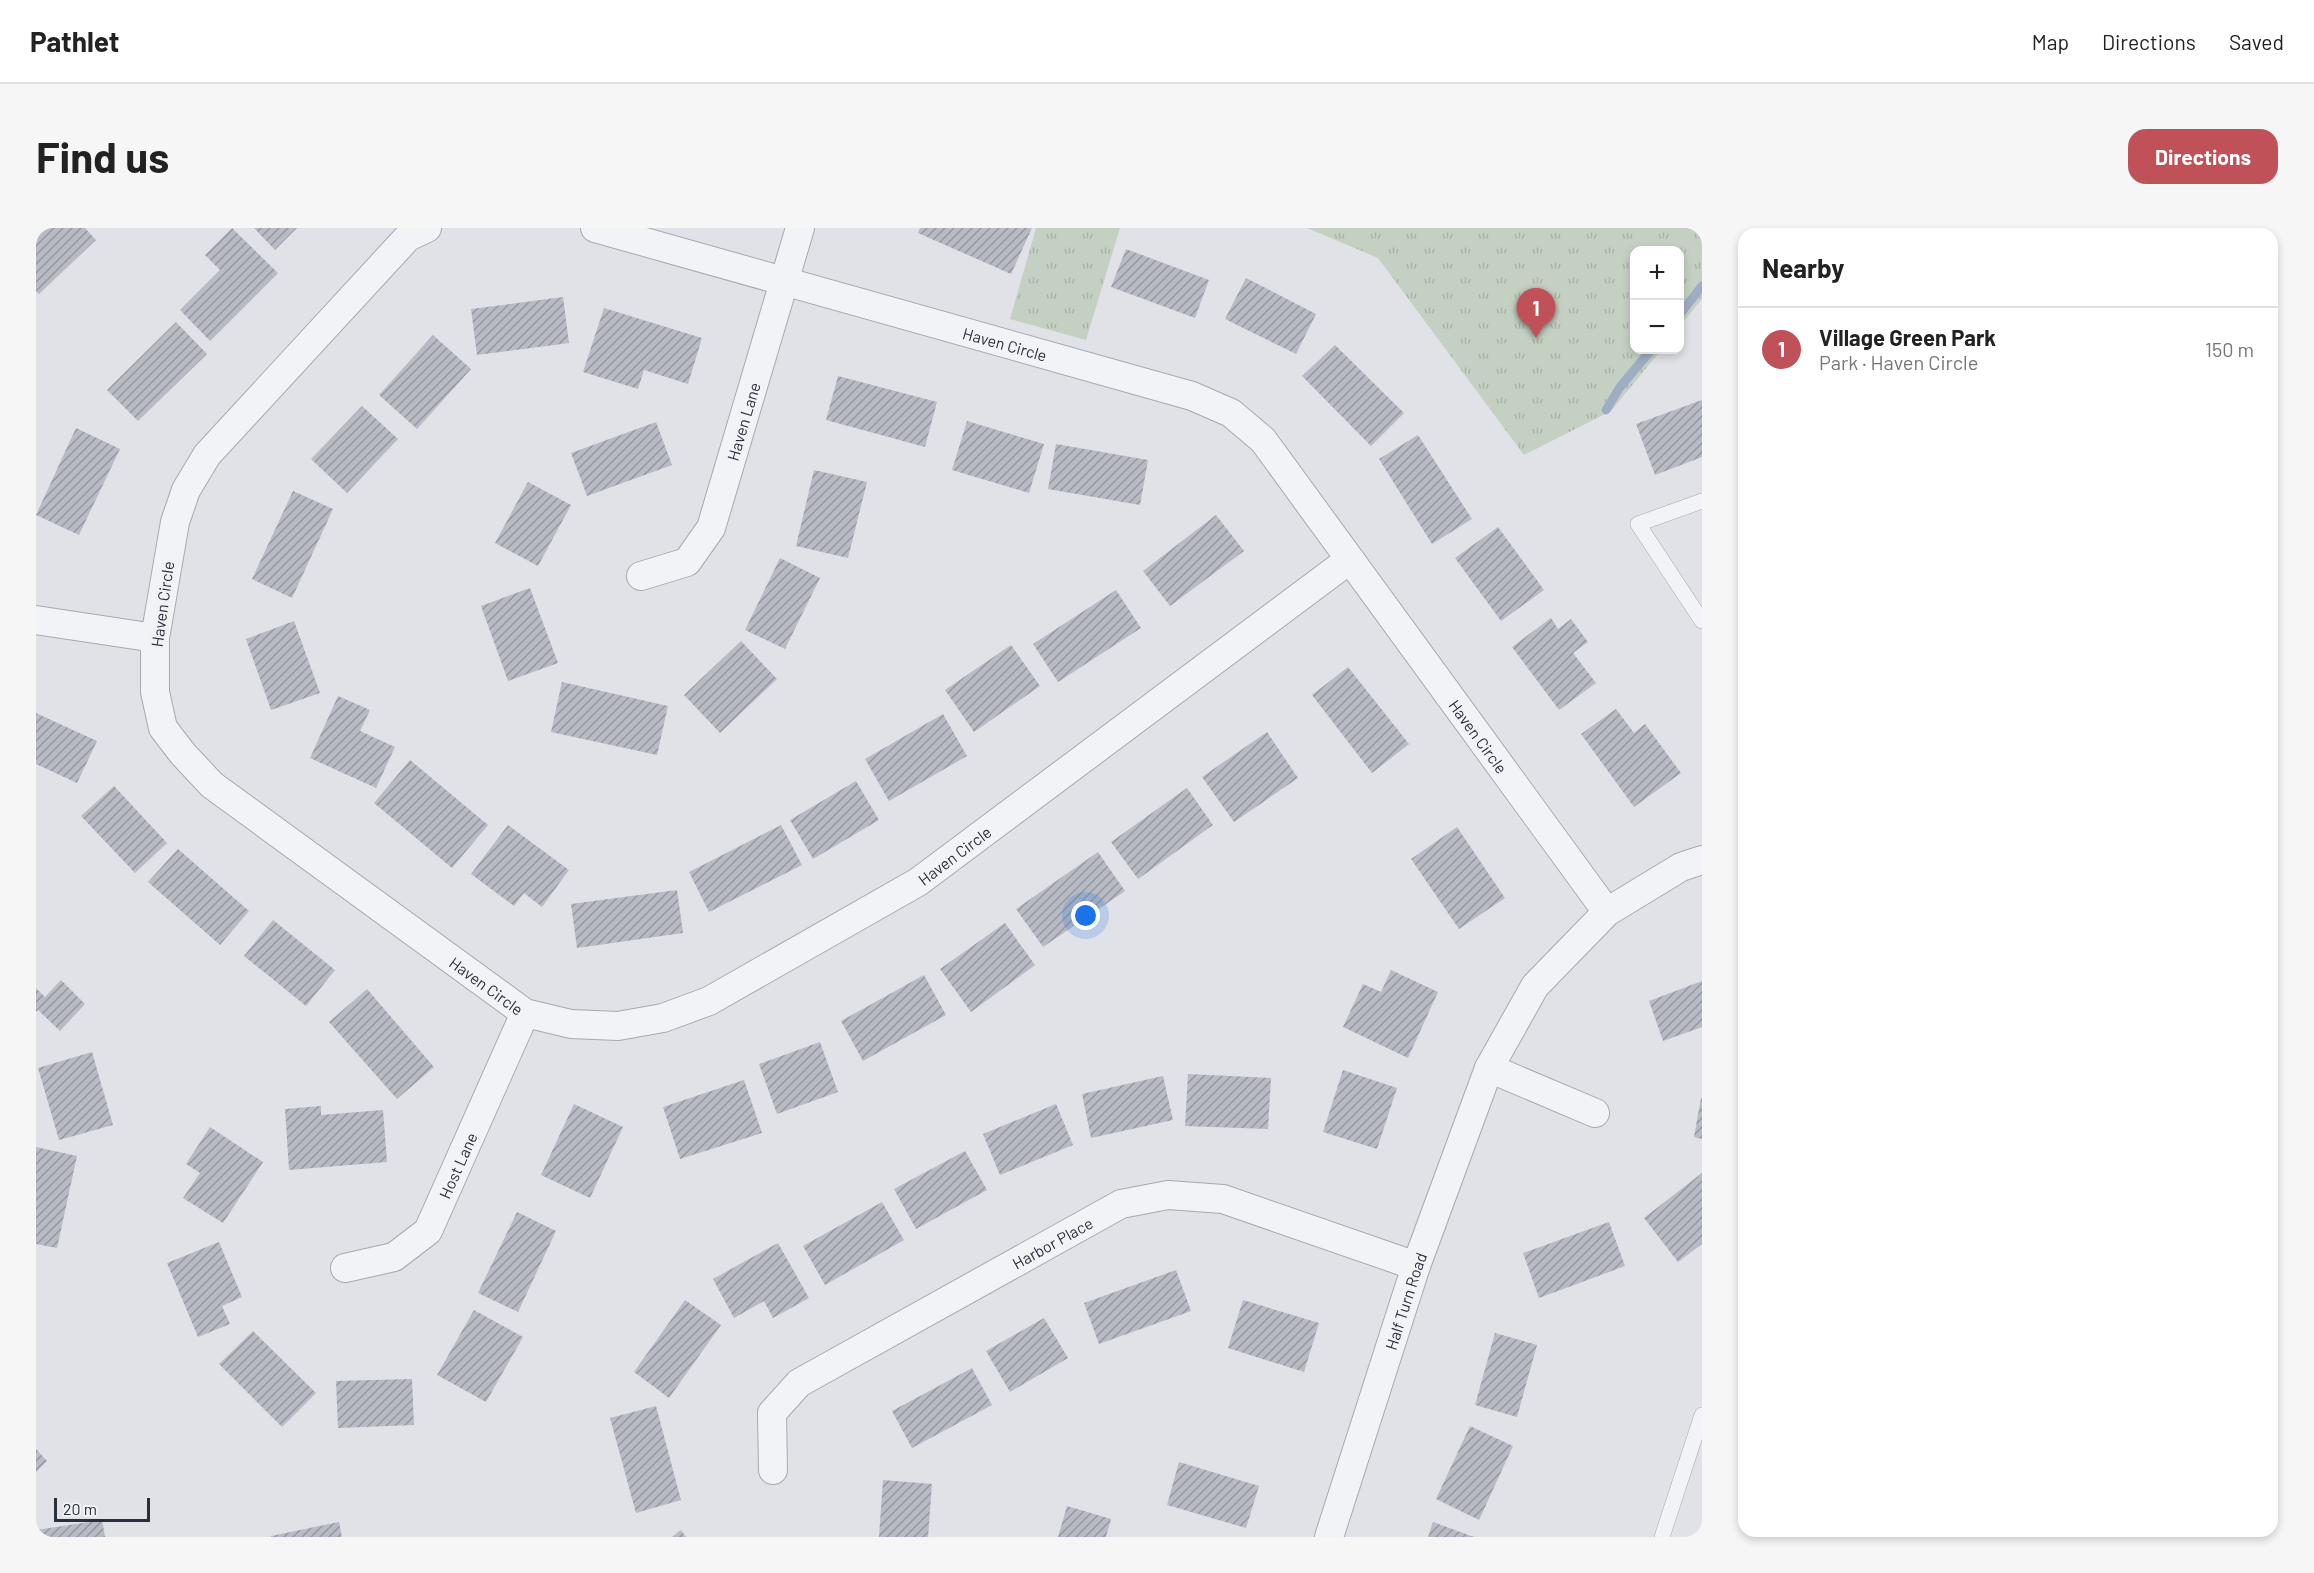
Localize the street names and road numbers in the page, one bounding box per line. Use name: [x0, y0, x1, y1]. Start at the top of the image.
street label: Haven Circle: [961, 323, 1049, 364]
street label: Haven Lane: [722, 380, 763, 463]
street label: Haven Circle: [147, 560, 177, 648]
street label: Haven Circle: [1446, 696, 1512, 777]
street label: Haven Circle: [914, 822, 994, 888]
street label: Haven Circle: [446, 952, 527, 1018]
street label: Host Lane: [434, 1129, 480, 1201]
street label: Harbor Place: [1009, 1212, 1096, 1272]
street label: Half Turn Road: [1380, 1250, 1430, 1352]

